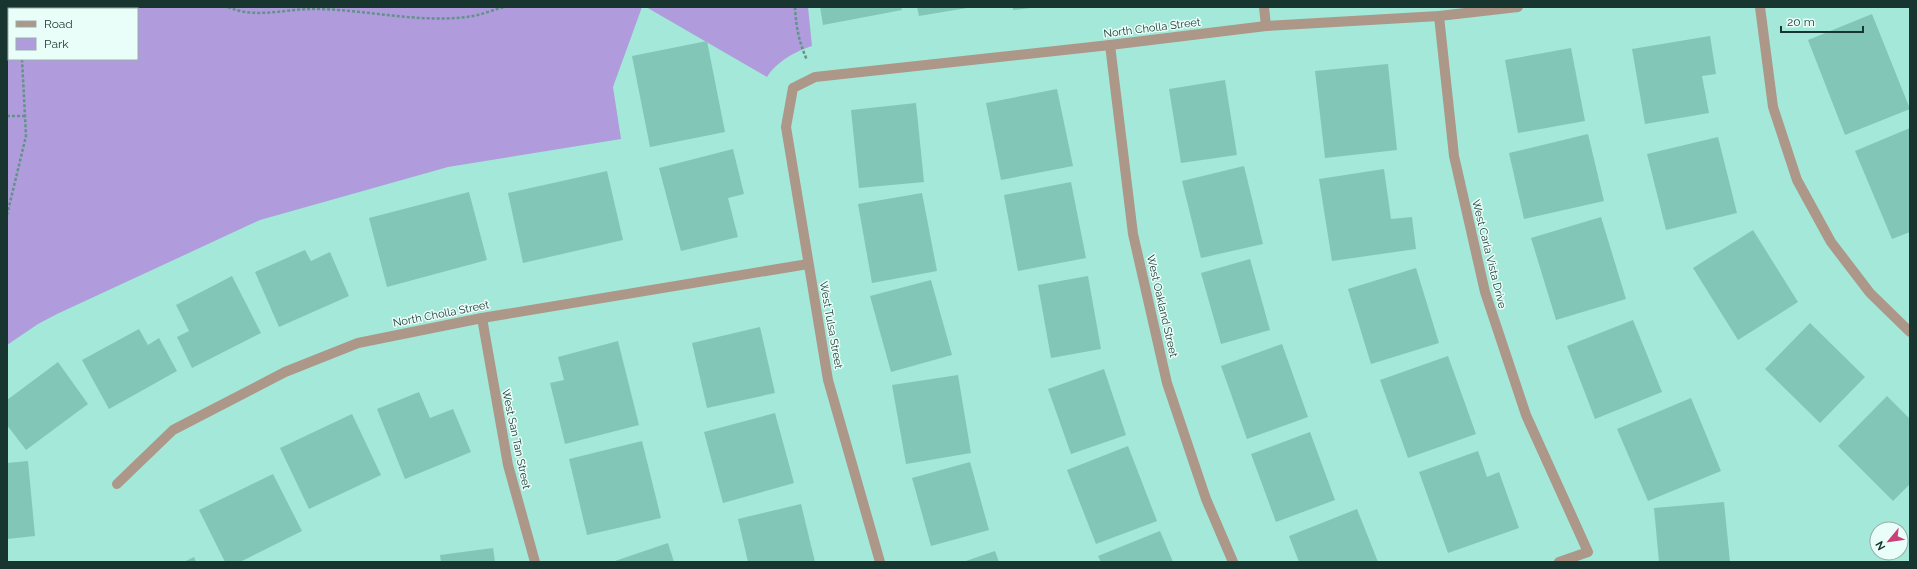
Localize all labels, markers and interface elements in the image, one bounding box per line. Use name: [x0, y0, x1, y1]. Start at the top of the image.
legend: [8, 8, 138, 60]
scale bar: [1781, 8, 1863, 34]
text: 20 m: [1787, 15, 1815, 29]
street label: North Cholla Street: [1103, 16, 1201, 40]
text: Road: [44, 17, 73, 31]
text: Park: [44, 37, 69, 51]
street label: West Carla Vista Drive: [1469, 198, 1509, 310]
street label: West Oakland Street: [1144, 254, 1180, 359]
street label: West Tulsa Street: [817, 280, 845, 370]
street label: North Cholla Street: [392, 298, 490, 330]
street label: West San Tan Street: [499, 388, 533, 490]
north arrow: [1869, 521, 1909, 561]
text: N: [1873, 539, 1888, 552]

